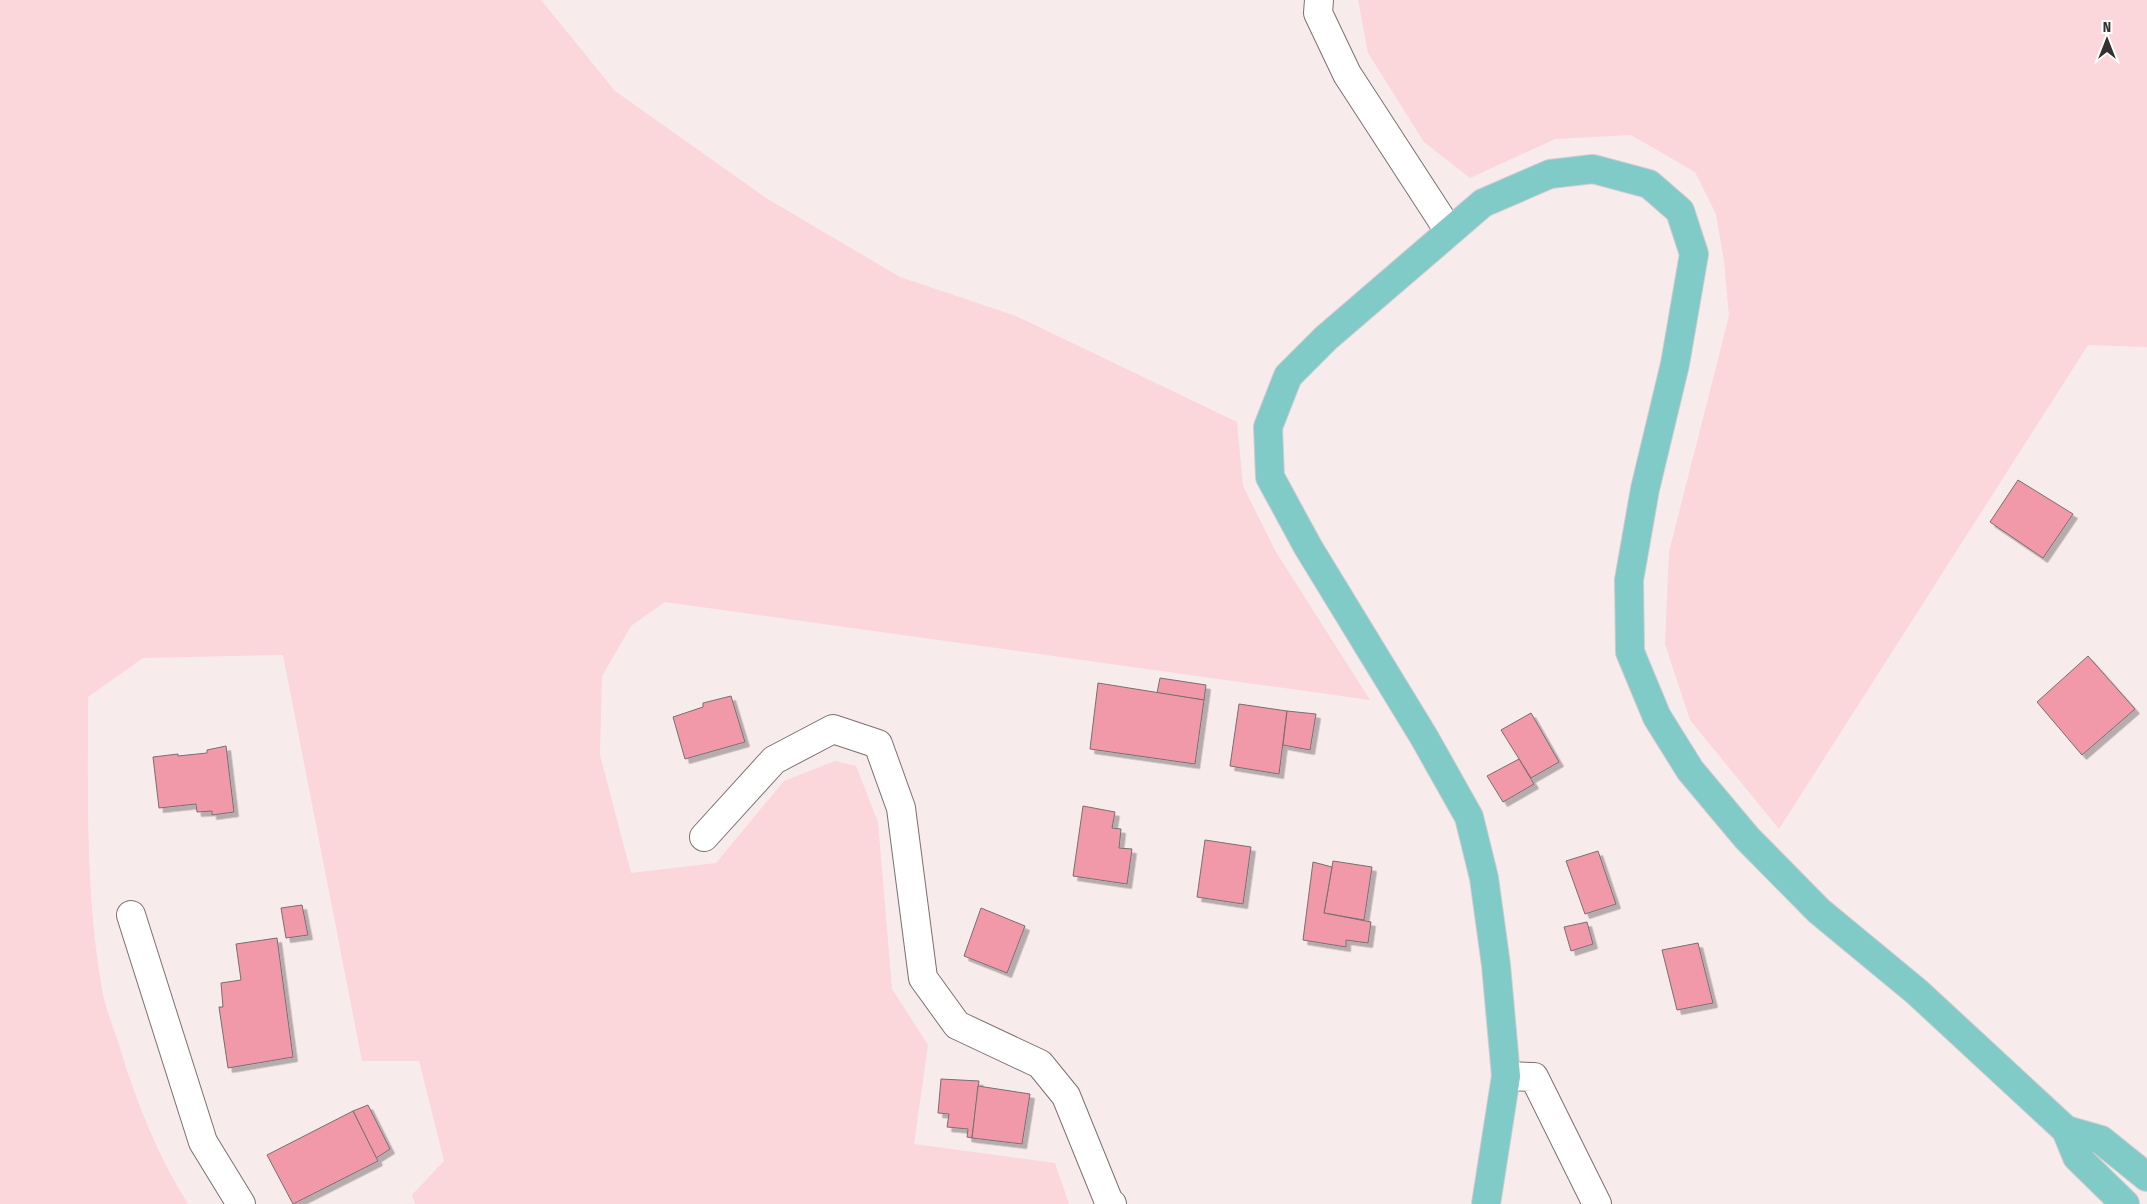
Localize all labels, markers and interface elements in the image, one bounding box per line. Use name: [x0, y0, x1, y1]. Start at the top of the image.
north arrow: [2082, 15, 2132, 65]
text: N: [2103, 19, 2111, 36]

